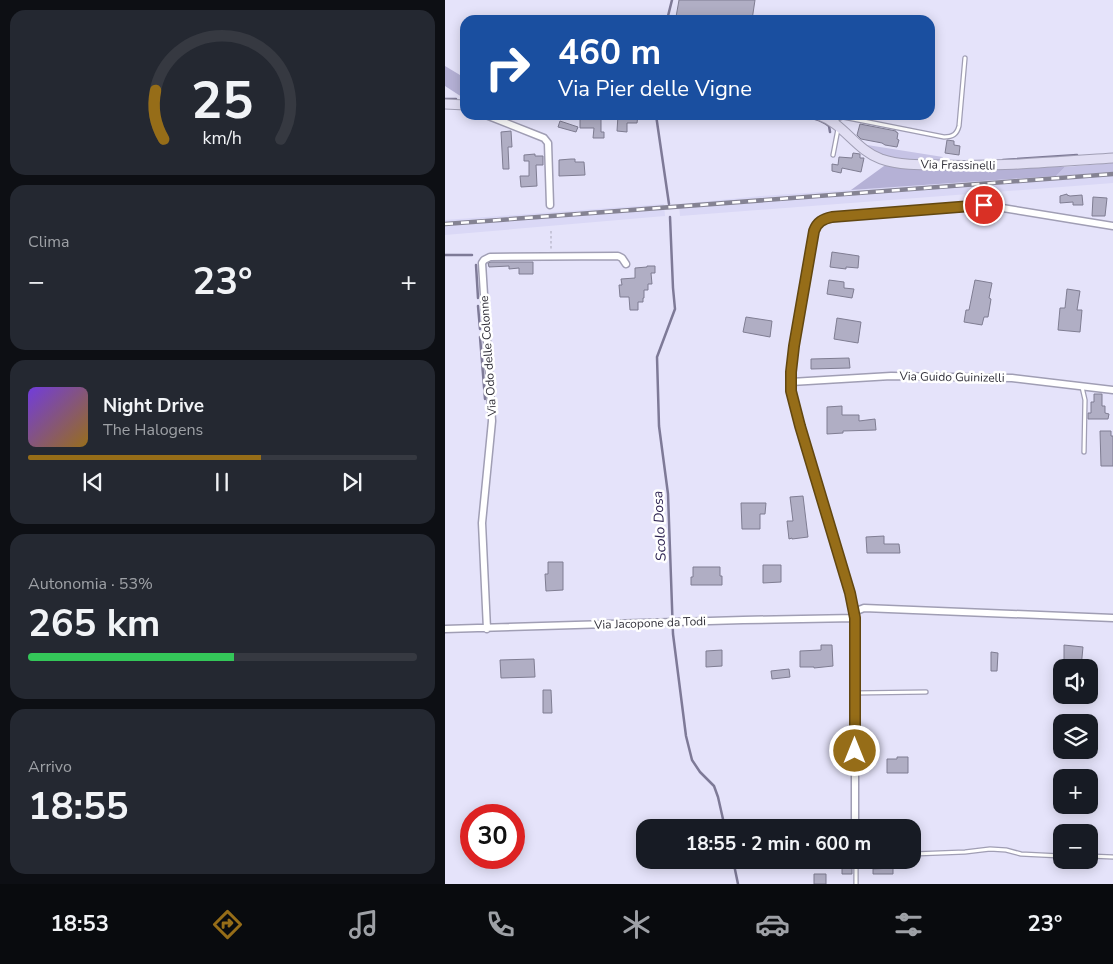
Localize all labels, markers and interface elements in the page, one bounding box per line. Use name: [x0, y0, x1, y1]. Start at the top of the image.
text: 460 m: [558, 29, 661, 76]
icon: right: [475, 35, 540, 100]
text: 25: [191, 65, 254, 136]
text: Via Pier delle Vigne: [558, 74, 752, 104]
text: km/h: [203, 126, 242, 150]
street label: Via Frassinelli: [919, 156, 996, 174]
pin: [963, 184, 1005, 226]
icon: arrive: [970, 191, 998, 219]
text: Clima: [28, 231, 69, 253]
text: 23°: [192, 256, 253, 307]
text: −: [28, 263, 45, 301]
text: +: [400, 263, 417, 301]
street label: Via Odo delle Colonne: [476, 295, 500, 418]
street label: Via Guido Guinizelli: [898, 368, 1005, 386]
text: Night Drive: [103, 393, 204, 419]
text: The Halogens: [103, 419, 203, 441]
icon: previous: [79, 468, 107, 496]
icon: pause: [208, 468, 236, 496]
icon: next: [338, 468, 366, 496]
water label: Scolo Dosa: [648, 490, 671, 562]
text: Autonomia · 53%: [28, 573, 153, 595]
text: 265 km: [28, 598, 160, 649]
street label: Via Jacopone da Todi: [593, 613, 706, 633]
map controls: [1053, 659, 1098, 869]
button: sound: [1053, 659, 1098, 704]
button: layers: [1053, 714, 1098, 759]
position arrow: [828, 724, 880, 776]
text: Arrivo: [28, 756, 72, 778]
button: +: [1053, 769, 1098, 814]
text: 18:55: [28, 781, 129, 832]
speed limit sign: 30: [460, 804, 525, 869]
button: −: [1053, 824, 1098, 869]
text: 18:55 · 2 min · 600 m: [686, 831, 871, 857]
icon: directions: [210, 907, 245, 942]
icon: music: [346, 907, 381, 942]
icon: phone: [483, 907, 518, 942]
icon: climate: [619, 907, 654, 942]
icon: car: [755, 907, 790, 942]
icon: filters: [891, 907, 926, 942]
text: 18:53: [51, 909, 109, 939]
text: 23°: [1028, 909, 1062, 939]

